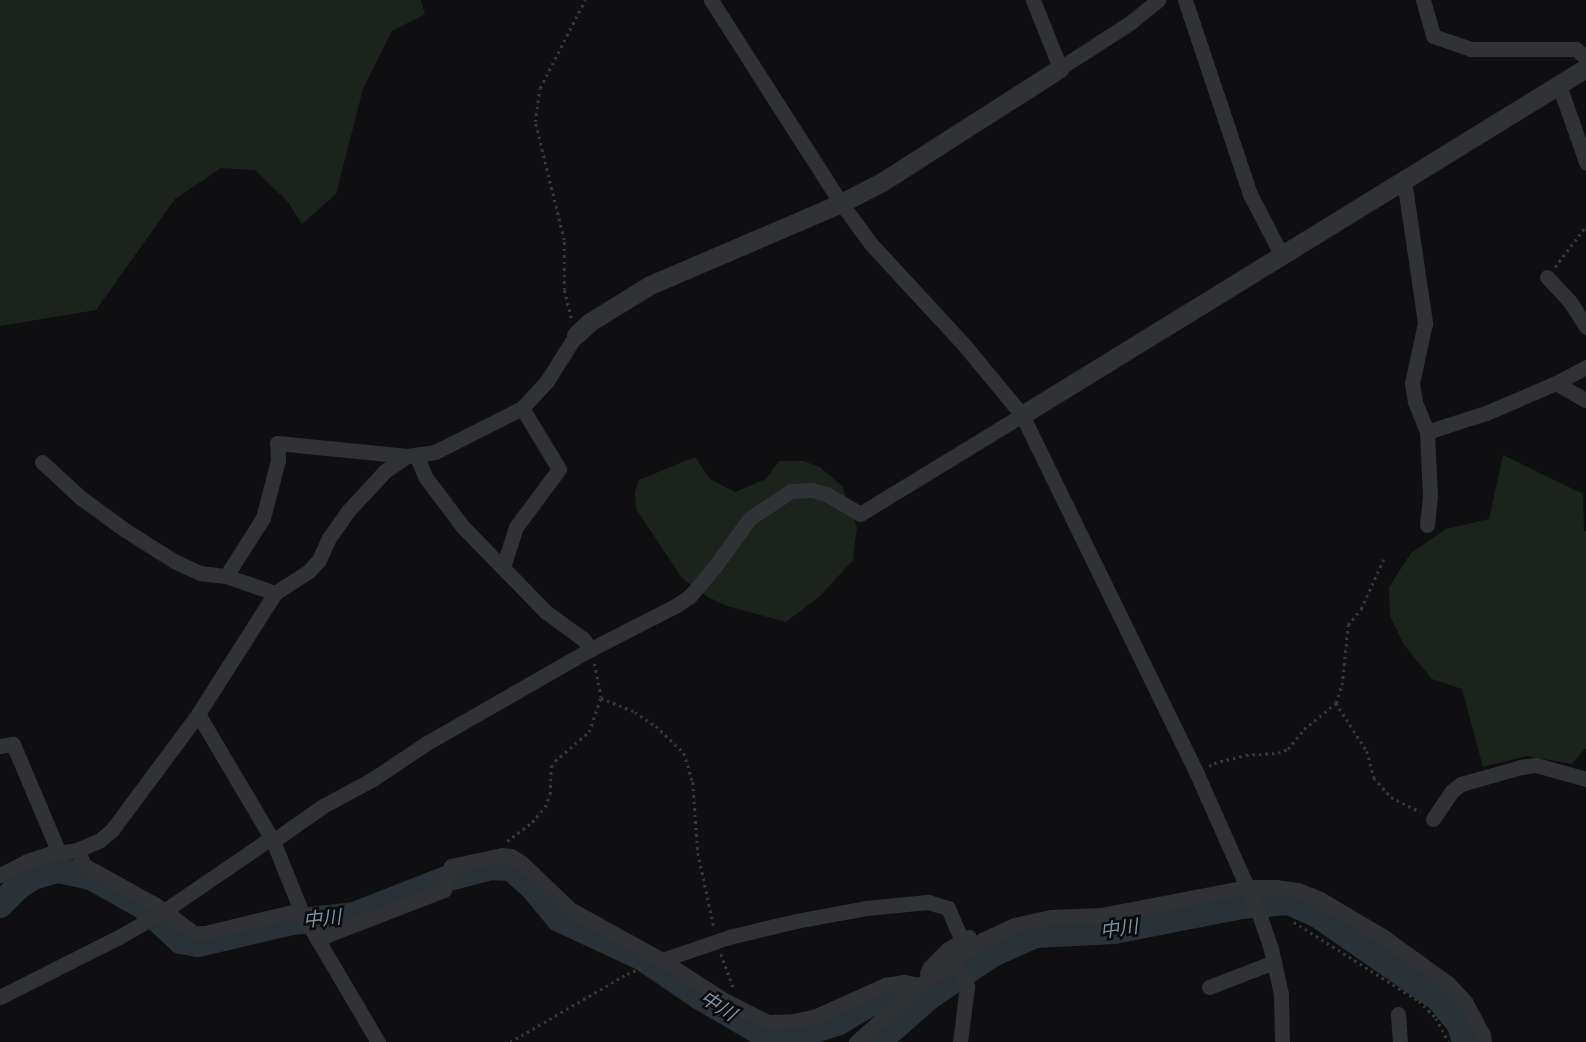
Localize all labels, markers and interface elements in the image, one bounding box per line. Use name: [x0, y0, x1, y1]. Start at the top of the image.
water label: 中川: [302, 906, 342, 932]
water label: 中川: [1099, 915, 1139, 943]
water label: 中川: [696, 986, 740, 1026]

